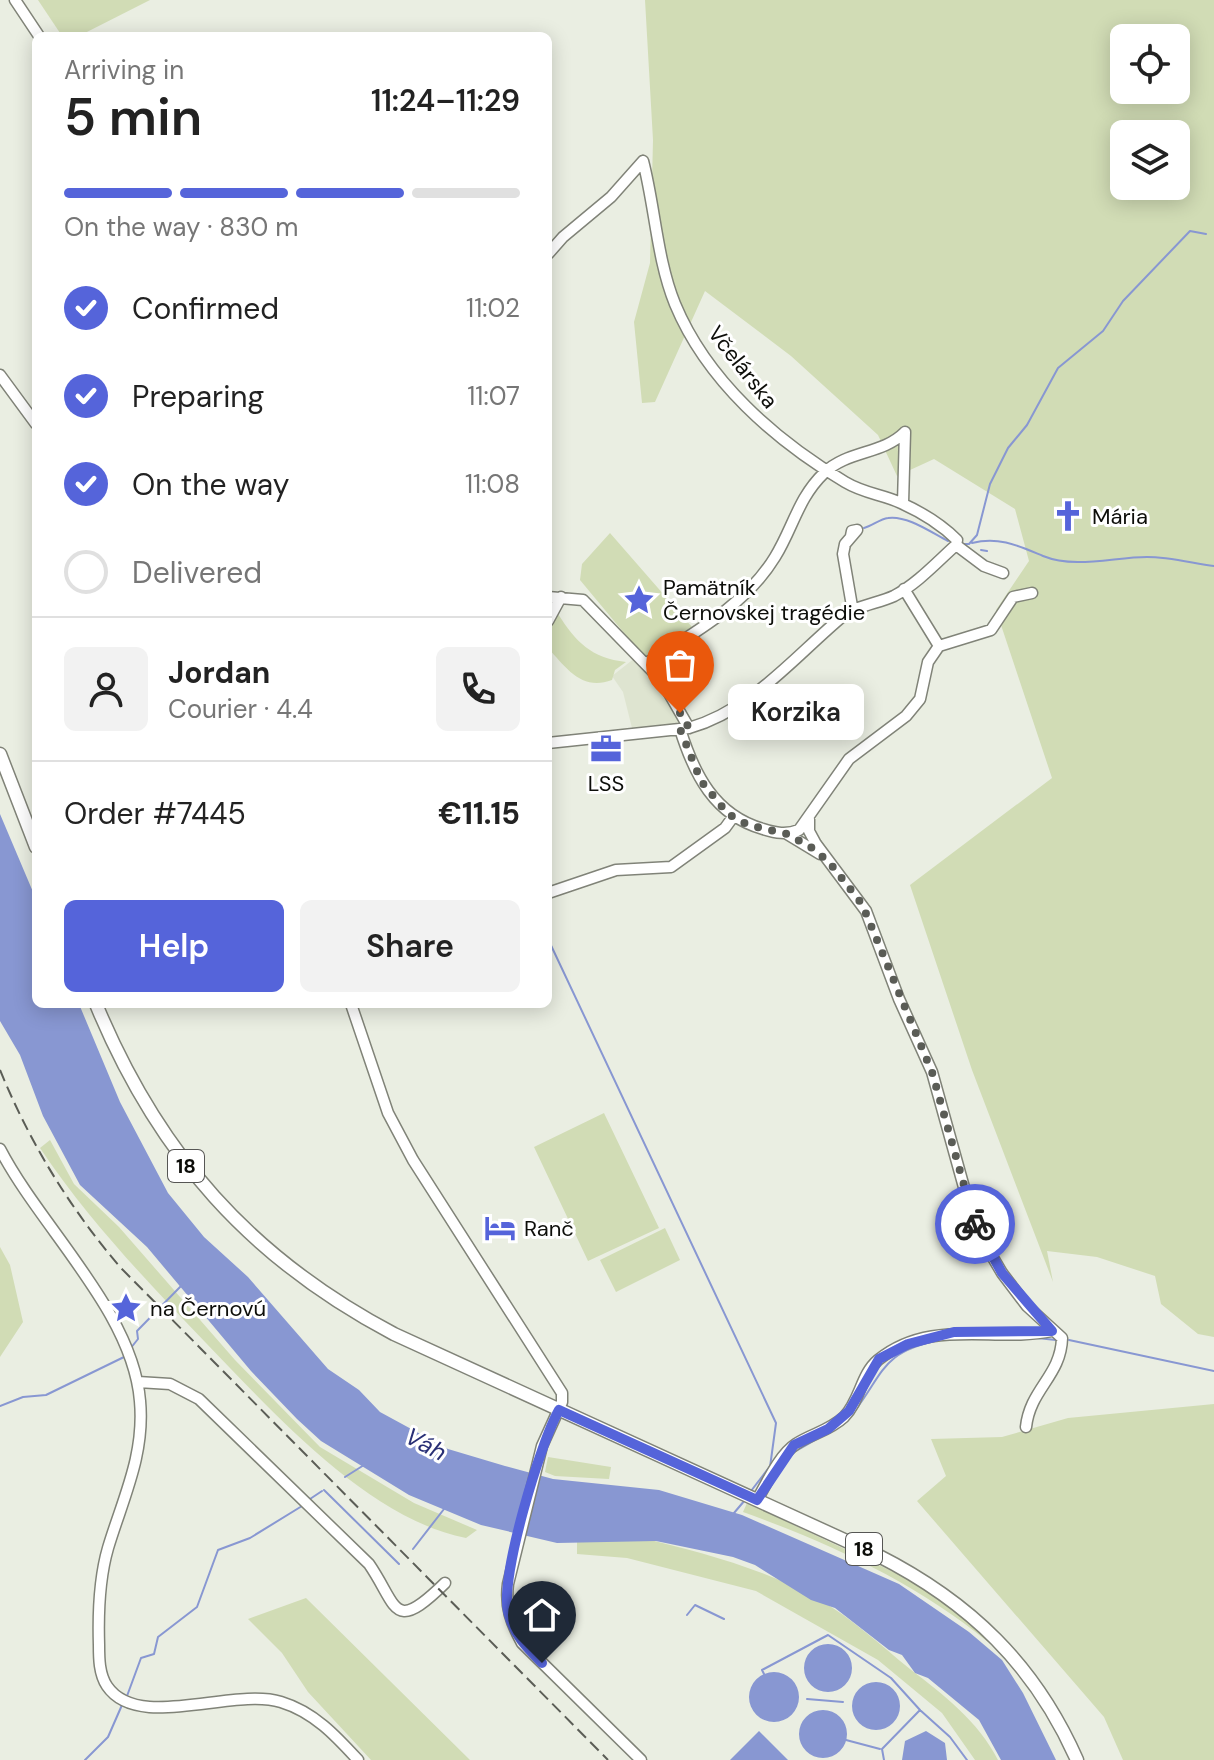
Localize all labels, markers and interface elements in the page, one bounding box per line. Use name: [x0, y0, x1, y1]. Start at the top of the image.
map controls: [1110, 24, 1190, 200]
button: locate: [1110, 24, 1190, 104]
text: Arriving in: [64, 53, 184, 87]
text: 11:24–11:29: [371, 81, 520, 120]
text: 5 min: [64, 83, 202, 151]
button: layers: [1110, 120, 1190, 200]
text: On the way · 830 m: [64, 210, 298, 244]
icon: check: [64, 286, 108, 330]
text: Confirmed: [132, 289, 279, 328]
text: 11:02: [466, 291, 520, 325]
street label: Včelárska: [702, 320, 784, 414]
icon: check: [64, 374, 108, 418]
text: Preparing: [132, 377, 264, 416]
text: 11:07: [467, 379, 520, 413]
icon: check: [64, 462, 108, 506]
text: On the way: [132, 465, 289, 504]
text: 11:08: [465, 467, 520, 501]
church icon: Mária: [1051, 499, 1085, 533]
place label: Mária: [1092, 502, 1148, 531]
text: Delivered: [132, 553, 262, 592]
place label: Pamätník Černovskej tragédie: [663, 573, 865, 627]
place icon: Pamätník Černovskej tragédie: [622, 583, 656, 617]
pin: [646, 631, 714, 713]
icon: bag: [658, 643, 702, 687]
button: person: [64, 647, 148, 731]
button: phone: [436, 647, 520, 731]
text: Jordan: [168, 653, 270, 692]
callout: Korzika: [728, 685, 864, 741]
text: Courier · 4.4: [168, 692, 313, 726]
text: Korzika: [751, 695, 841, 729]
office icon: LSS: [589, 732, 623, 766]
place label: LSS: [588, 769, 624, 798]
text: Order #7445: [64, 794, 246, 833]
text: €11.15: [438, 794, 520, 833]
button: Help: [64, 900, 284, 992]
button: Share: [300, 900, 520, 992]
road number: 18: [168, 1150, 204, 1182]
courier: [935, 1184, 1015, 1264]
icon: bike: [953, 1202, 997, 1246]
hotel icon: Ranč: [483, 1211, 517, 1245]
place label: Ranč: [524, 1214, 574, 1243]
place icon: na Černovú: [109, 1291, 143, 1325]
place label: na Černovú: [150, 1294, 266, 1323]
water label: Váh: [400, 1420, 452, 1468]
road number: 18: [846, 1533, 882, 1565]
pin: [508, 1581, 576, 1663]
icon: home: [520, 1593, 564, 1637]

